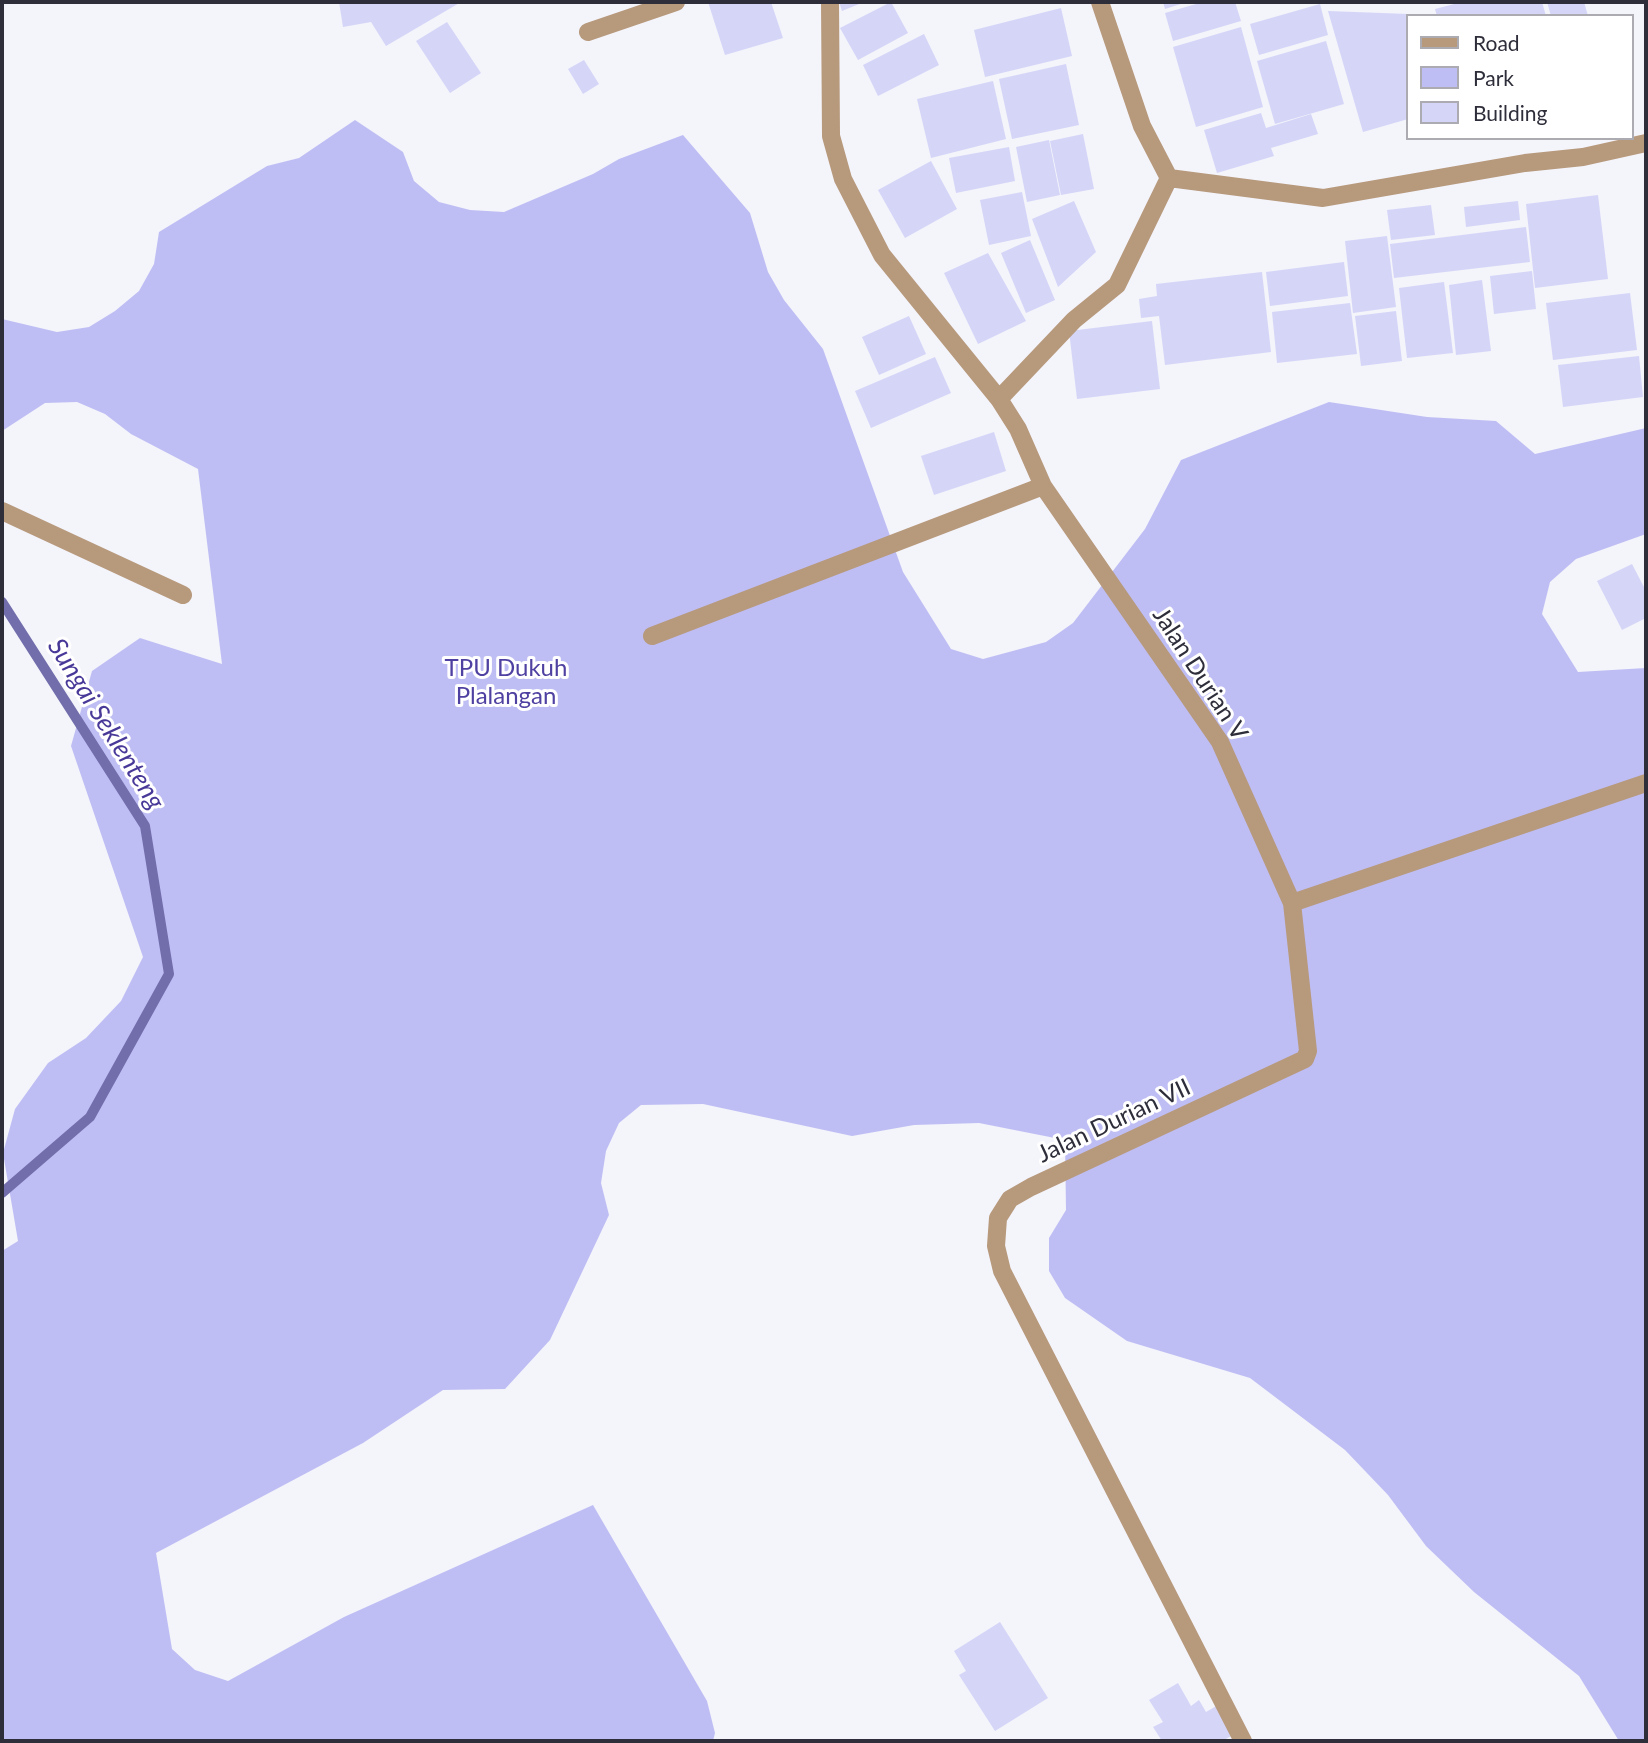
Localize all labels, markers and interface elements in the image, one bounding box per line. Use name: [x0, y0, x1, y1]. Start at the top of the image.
legend: [1406, 14, 1634, 140]
text: Road: [1473, 30, 1520, 55]
text: Park: [1473, 65, 1514, 90]
text: Building: [1473, 100, 1548, 125]
street label: Jalan Durian V: [1146, 602, 1254, 746]
water label: Sungai Seklenteng: [41, 633, 171, 815]
park label: TPU Dukuh Plalangan: [445, 654, 567, 710]
street label: Jalan Durian VII: [1033, 1073, 1195, 1169]

